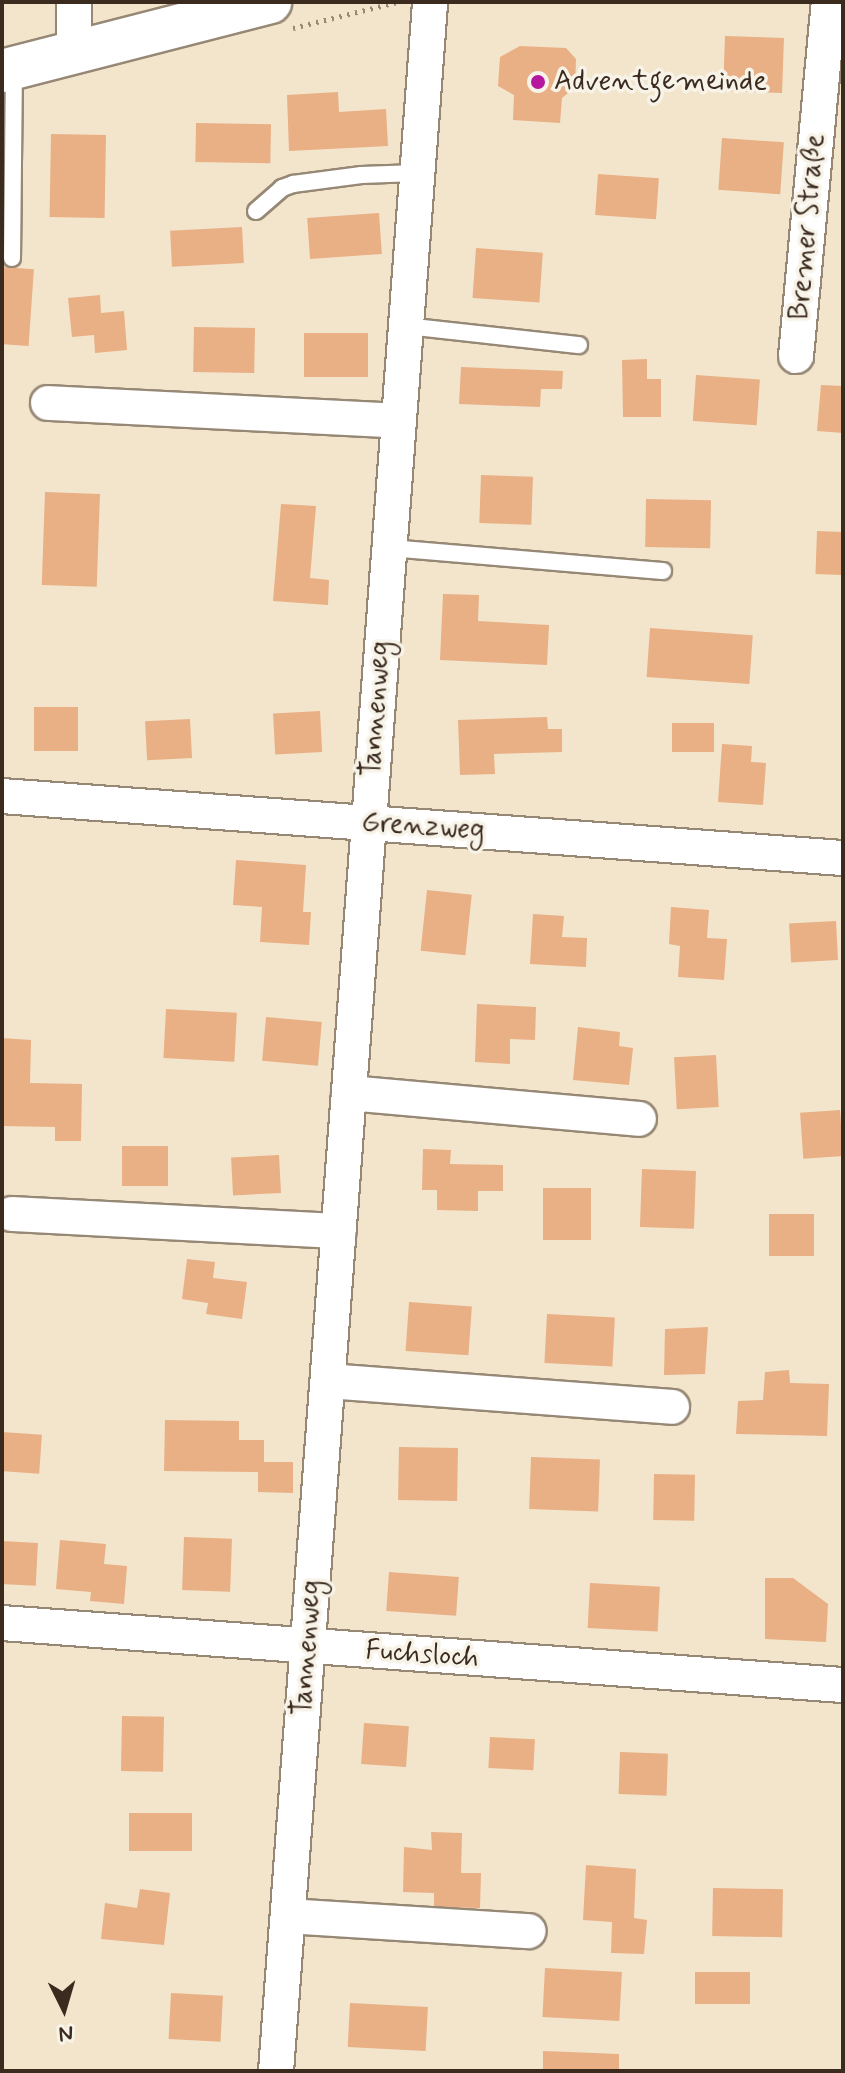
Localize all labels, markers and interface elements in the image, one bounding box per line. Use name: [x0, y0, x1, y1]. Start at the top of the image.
place label: Adventgemeinde: [554, 65, 767, 99]
marker: Adventgemeinde: [529, 73, 547, 91]
street label: Bremer Straße: [783, 133, 833, 321]
street label: Tannenweg: [355, 640, 399, 778]
street label: Grenzweg: [360, 806, 486, 848]
street label: Tannenweg: [286, 1579, 330, 1717]
street label: Fuchsloch: [364, 1634, 480, 1676]
north arrow: [24, 1969, 104, 2049]
text: N: [58, 2018, 75, 2047]

